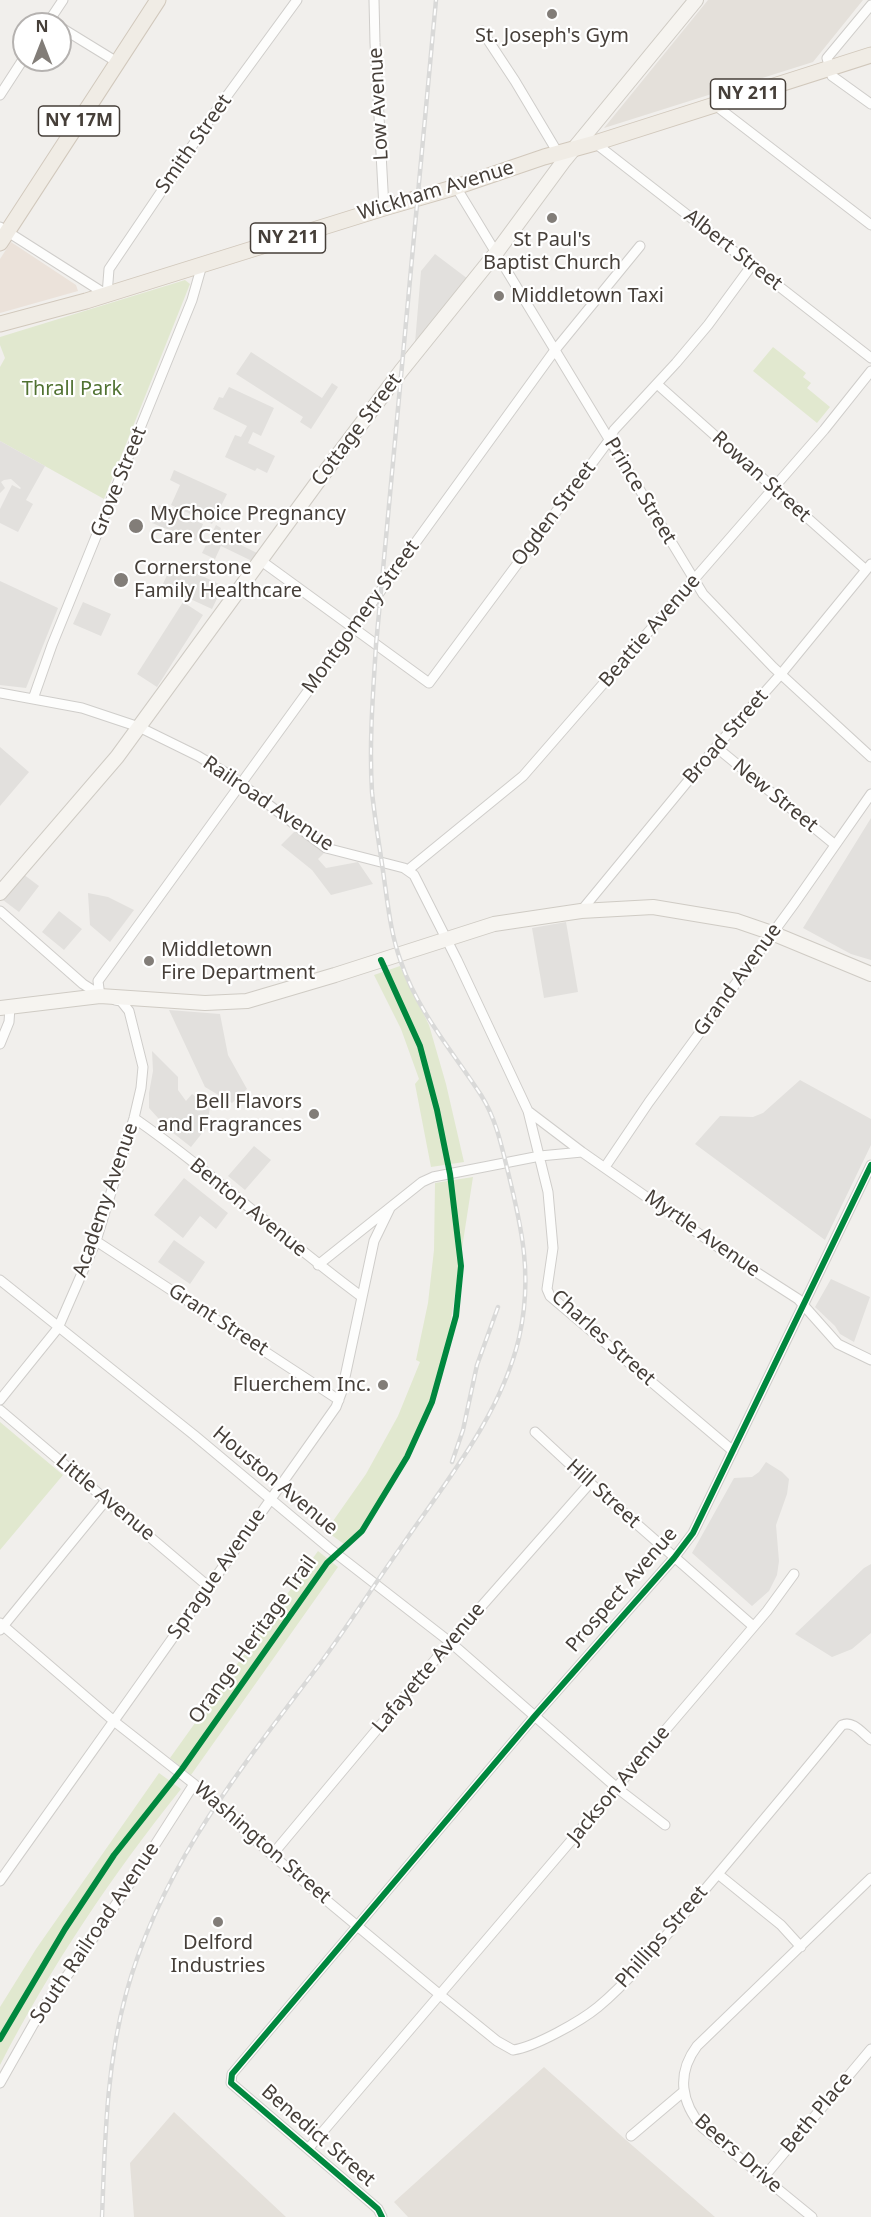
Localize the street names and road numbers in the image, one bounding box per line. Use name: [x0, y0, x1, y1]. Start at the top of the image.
street label: Low Avenue: [364, 47, 394, 161]
road number: NY 211: [710, 79, 786, 109]
street label: Smith Street: [151, 90, 237, 198]
road number: NY 17M: [38, 106, 119, 136]
street label: Wickham Avenue: [355, 156, 517, 226]
street label: Albert Street: [679, 204, 787, 296]
road number: NY 211: [250, 223, 326, 253]
street label: Cottage Street: [307, 369, 407, 491]
street label: Grove Street: [86, 423, 152, 541]
street label: Rowan Street: [707, 426, 815, 528]
street label: Prince Street: [599, 433, 681, 549]
street label: Ogden Street: [507, 457, 601, 571]
street label: Montgomery Street: [297, 536, 425, 698]
street label: Beattie Avenue: [594, 570, 706, 692]
street label: Broad Street: [678, 685, 774, 789]
street label: Railroad Avenue: [198, 751, 338, 857]
street label: New Street: [727, 754, 823, 838]
street label: Grand Avenue: [689, 919, 787, 1041]
street label: Academy Avenue: [68, 1120, 144, 1280]
street label: Benton Avenue: [185, 1153, 311, 1263]
street label: Myrtle Avenue: [640, 1185, 764, 1283]
street label: Grant Street: [164, 1279, 272, 1361]
street label: Charles Street: [546, 1285, 660, 1391]
street label: Houston Avenue: [208, 1422, 342, 1540]
street label: Little Avenue: [51, 1450, 159, 1546]
street label: Hill Street: [561, 1455, 645, 1533]
street label: Sprague Avenue: [163, 1504, 271, 1644]
street label: Prospect Avenue: [561, 1523, 683, 1657]
street label: Orange Heritage Trail: [184, 1551, 322, 1729]
street label: Lafayette Avenue: [368, 1598, 490, 1738]
street label: Jackson Avenue: [563, 1721, 675, 1849]
street label: Washington Street: [189, 1777, 335, 1909]
street label: South Railroad Avenue: [25, 1838, 165, 2028]
street label: Phillips Street: [611, 1881, 713, 1993]
street label: Beth Place: [776, 2068, 858, 2158]
street label: Benedict Street: [256, 2080, 380, 2192]
street label: Beers Drive: [689, 2109, 787, 2199]

